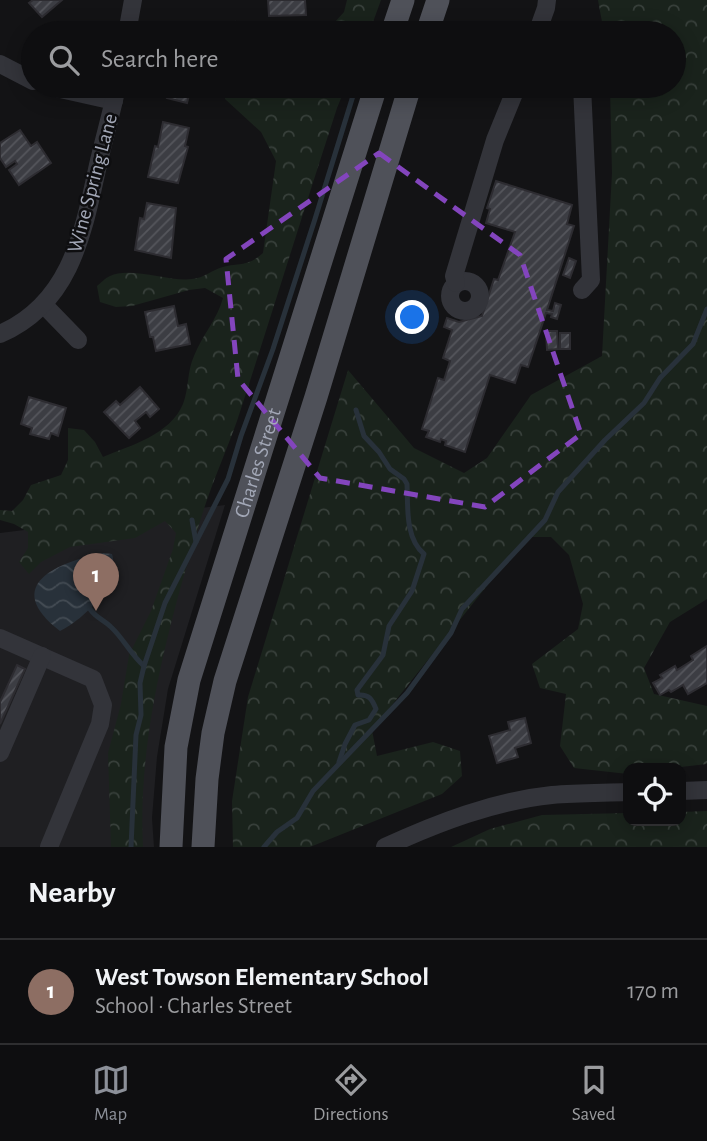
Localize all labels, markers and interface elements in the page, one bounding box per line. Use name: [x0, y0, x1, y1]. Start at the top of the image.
search box: [21, 21, 686, 98]
icon: search: [45, 41, 83, 79]
text: Search here: [101, 46, 219, 72]
street label: Wine Spring Lane: [64, 111, 121, 255]
your location: [395, 300, 429, 334]
street label: Charles Street: [231, 405, 285, 520]
pin: 1: [73, 553, 119, 611]
map controls: [623, 763, 686, 826]
button: locate: [623, 763, 686, 826]
text: Nearby: [28, 878, 116, 908]
text: West Towson Elementary School: [95, 964, 429, 990]
text: 1: [47, 980, 55, 1003]
text: 170 m: [627, 980, 679, 1003]
text: School · Charles Street: [95, 995, 292, 1018]
tab: Map: [92, 1061, 130, 1126]
tab: Directions: [313, 1061, 389, 1126]
tab: Saved: [572, 1061, 615, 1126]

